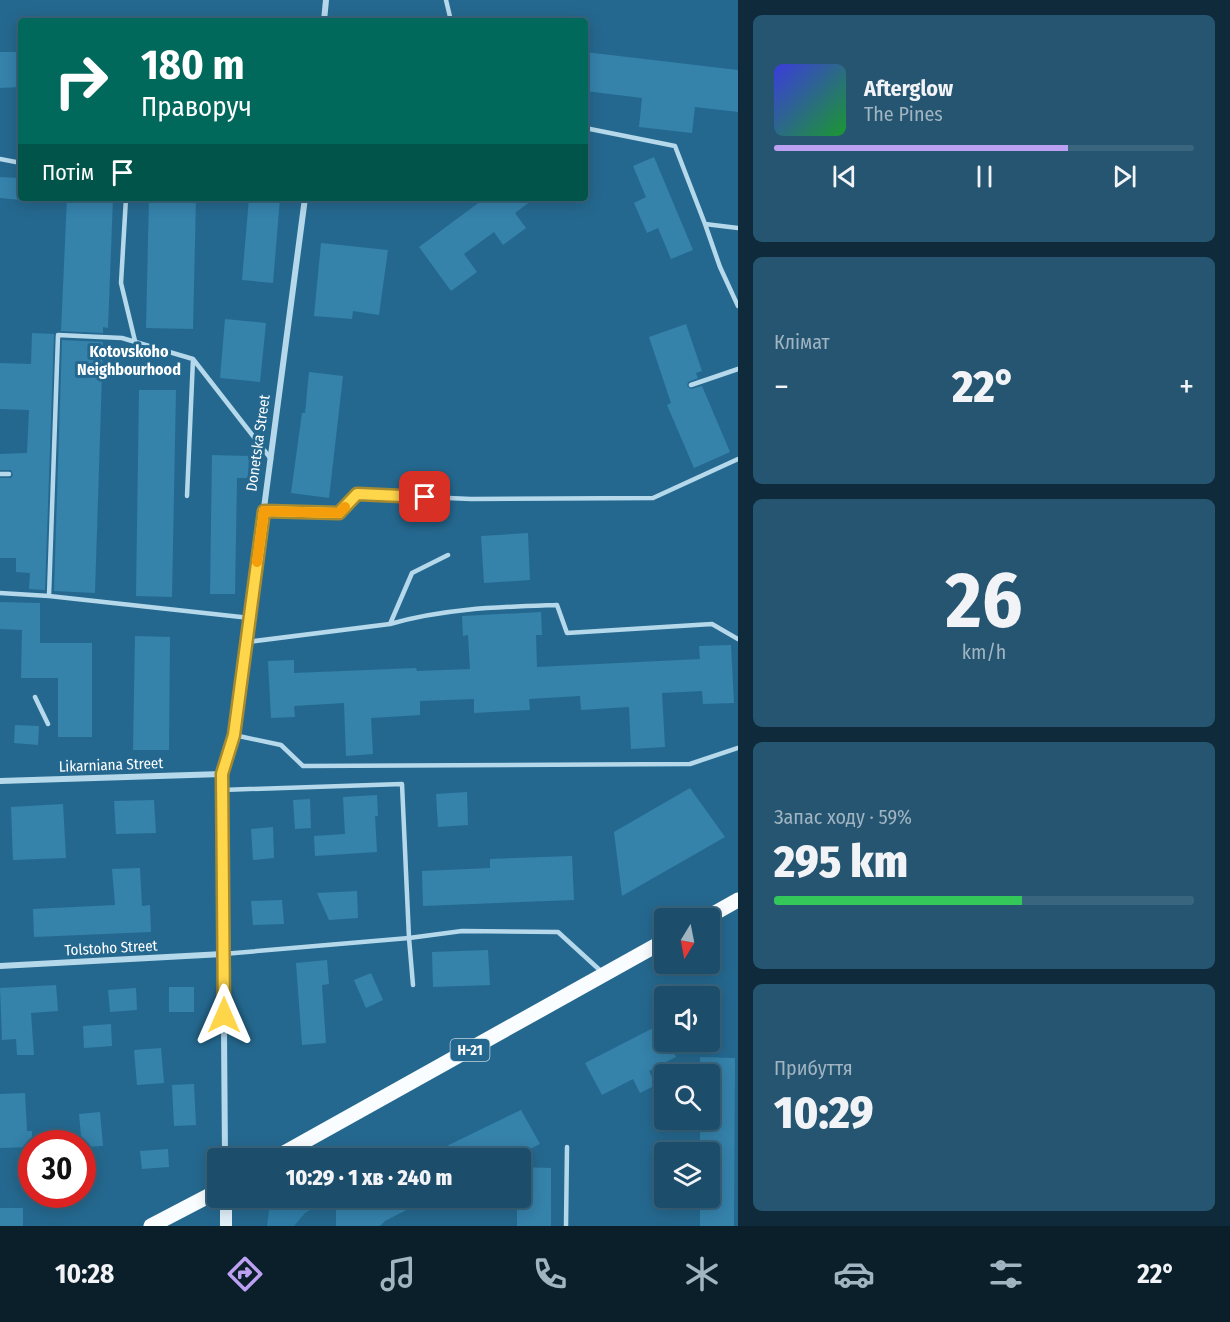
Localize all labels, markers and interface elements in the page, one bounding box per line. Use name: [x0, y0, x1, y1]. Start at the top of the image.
text: 180 m: [141, 40, 245, 90]
icon: right: [42, 42, 120, 120]
text: Afterglow: [864, 75, 953, 102]
text: Праворуч: [141, 91, 252, 123]
text: The Pines: [864, 102, 943, 126]
icon: arrive: [106, 156, 139, 189]
text: Потім: [42, 159, 94, 186]
icon: previous: [828, 160, 861, 193]
icon: pause: [968, 160, 1001, 193]
icon: next: [1108, 160, 1141, 193]
text: Клімат: [774, 330, 830, 354]
district label: Kotovskoho Neighbourhood: [77, 342, 181, 379]
text: 22°: [952, 360, 1016, 414]
text: −: [774, 367, 789, 407]
text: +: [1179, 367, 1194, 407]
street label: Donetska Street: [242, 393, 274, 493]
pin: [399, 471, 450, 522]
icon: arrive: [408, 480, 441, 513]
text: 26: [946, 554, 1022, 648]
text: km/h: [962, 640, 1006, 664]
street label: Likarniana Street: [58, 754, 164, 776]
text: Запас ходу · 59%: [774, 805, 912, 829]
text: 295 km: [774, 835, 908, 889]
north arrow: [654, 908, 720, 974]
map controls: [654, 908, 720, 1208]
street label: Tolstoho Street: [64, 937, 158, 959]
position arrow: [192, 983, 256, 1047]
button: sound: [654, 986, 720, 1052]
road number: Н-21: [450, 1039, 490, 1061]
text: Прибуття: [774, 1056, 853, 1080]
button: search: [654, 1064, 720, 1130]
text: 10:29: [774, 1086, 874, 1140]
speed limit sign: 30: [18, 1130, 96, 1208]
button: layers: [654, 1142, 720, 1208]
text: 10:29 · 1 хв · 240 m: [286, 1164, 452, 1191]
icon: directions: [224, 1253, 266, 1295]
icon: music: [377, 1253, 419, 1295]
icon: phone: [529, 1253, 571, 1295]
icon: climate: [681, 1253, 723, 1295]
icon: car: [833, 1253, 875, 1295]
icon: filters: [985, 1253, 1027, 1295]
text: 10:28: [55, 1258, 114, 1290]
text: 22°: [1137, 1258, 1175, 1290]

